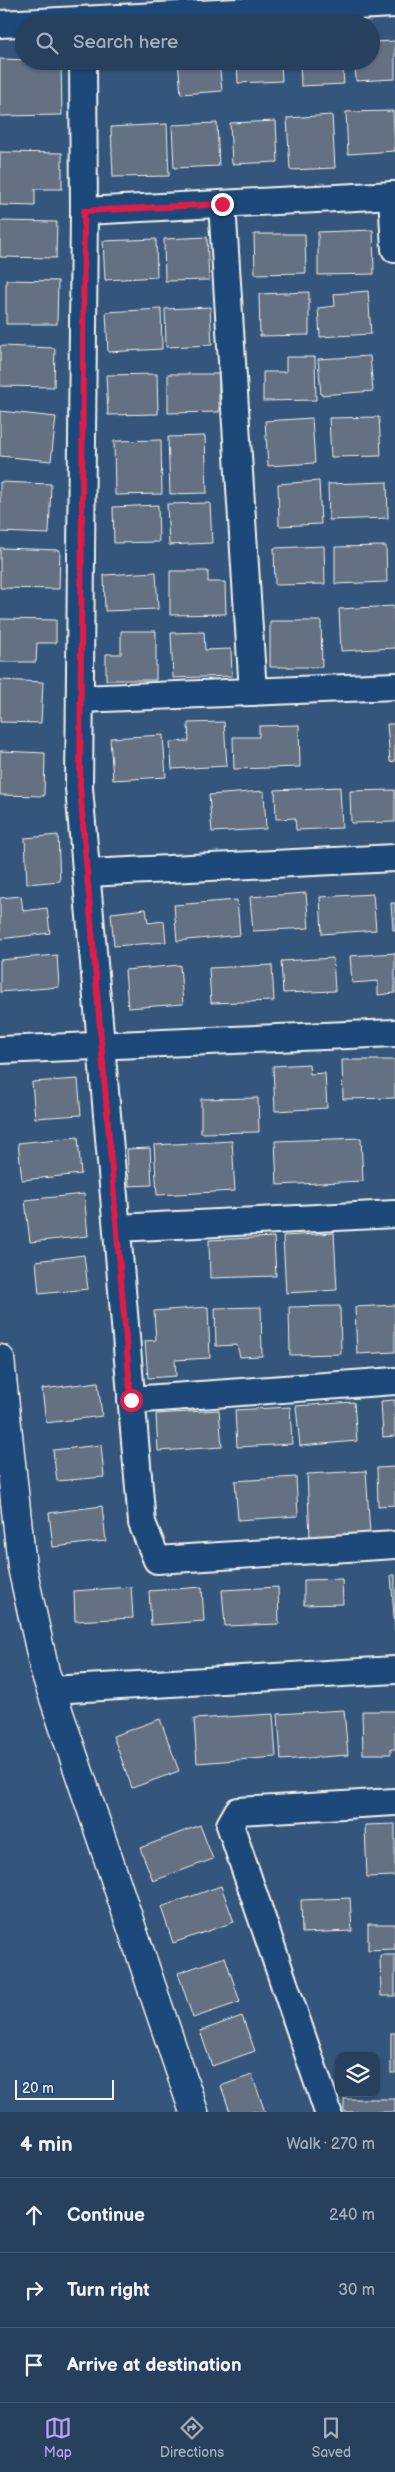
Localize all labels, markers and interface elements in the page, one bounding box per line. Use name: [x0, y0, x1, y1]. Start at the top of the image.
search box: [15, 15, 380, 70]
icon: search: [33, 29, 61, 57]
text: Search here: [73, 31, 178, 54]
route end: [211, 193, 234, 216]
route start: [120, 1389, 143, 1412]
map controls: [335, 2052, 380, 2097]
button: layers: [335, 2052, 380, 2097]
scale bar: [15, 2077, 114, 2100]
text: 20 m: [22, 2080, 54, 2097]
text: 4 min: [20, 2132, 73, 2157]
text: Walk · 270 m: [286, 2135, 375, 2154]
icon: ahead: [20, 2201, 48, 2229]
text: Continue: [67, 2204, 145, 2227]
text: 240 m: [329, 2206, 375, 2225]
icon: right: [20, 2276, 48, 2304]
text: Turn right: [67, 2279, 150, 2302]
text: 30 m: [338, 2281, 375, 2300]
icon: arrive: [20, 2351, 48, 2379]
text: Arrive at destination: [67, 2354, 242, 2377]
tab: Map: [44, 2414, 72, 2461]
tab: Directions: [160, 2414, 224, 2461]
tab: Saved: [312, 2414, 351, 2461]

